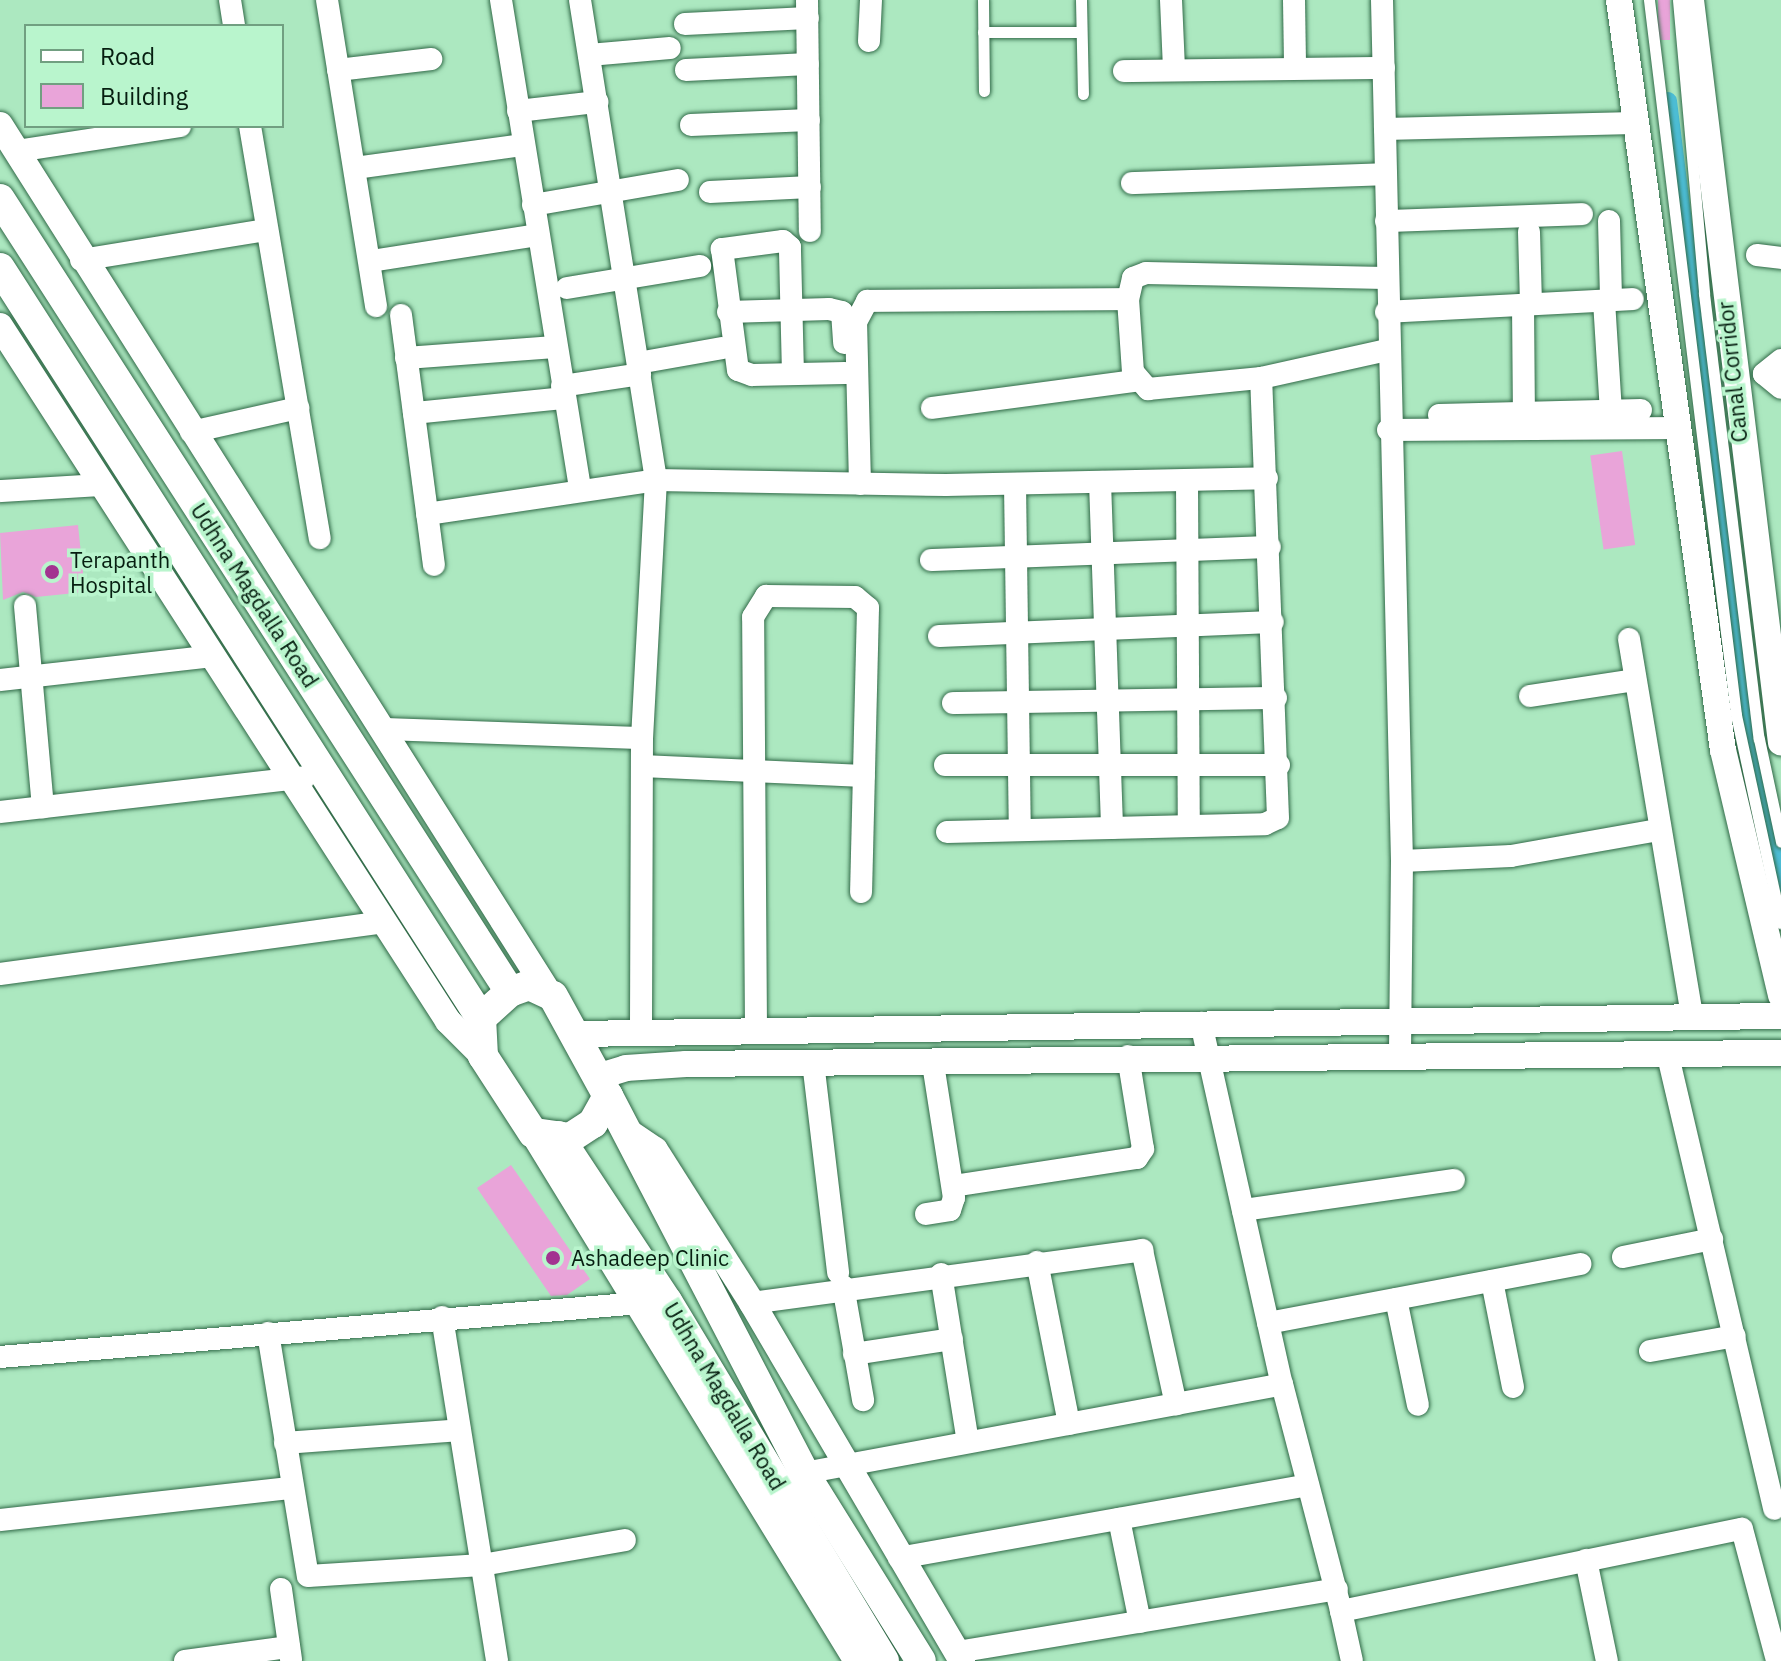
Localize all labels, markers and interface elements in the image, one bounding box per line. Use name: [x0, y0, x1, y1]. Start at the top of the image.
legend: [24, 24, 284, 128]
text: Road: [100, 40, 155, 72]
text: Building: [100, 80, 188, 112]
street label: Canal Corridor: [1711, 300, 1753, 444]
street label: Udhna Magdalla Road: [185, 498, 325, 692]
place label: Terapanth Hospital: [70, 546, 170, 598]
marker: Terapanth Hospital: [41, 561, 63, 583]
place label: Ashadeep Clinic: [571, 1245, 729, 1271]
marker: Ashadeep Clinic: [542, 1247, 564, 1269]
street label: Udhna Magdalla Road: [658, 1297, 792, 1495]

